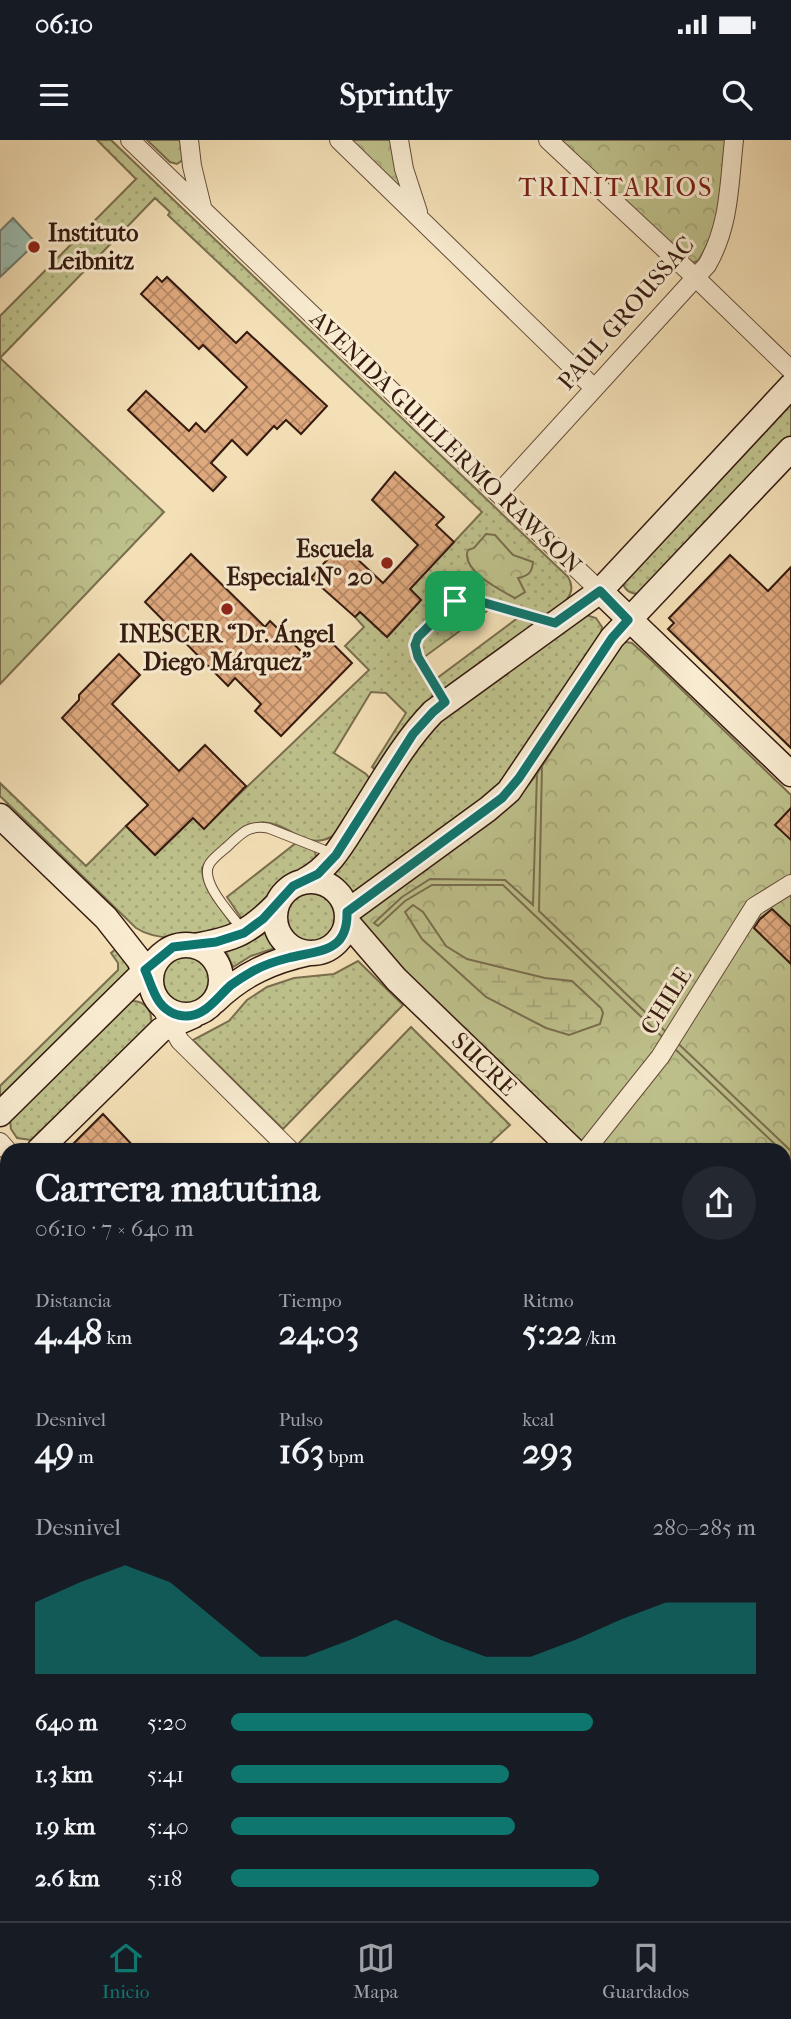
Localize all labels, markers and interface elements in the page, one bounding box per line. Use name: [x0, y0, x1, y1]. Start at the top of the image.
text: 06:10: [35, 9, 93, 40]
icon: menu: [35, 76, 73, 114]
text: Sprintly: [340, 76, 451, 113]
icon: search: [718, 76, 756, 114]
district label: TRINITARIOS: [519, 172, 713, 203]
place label: Instituto Leibnitz: [48, 219, 138, 275]
street label: PAUL GROUSSAC: [552, 231, 700, 395]
marker: Instituto Leibnitz: [26, 239, 42, 255]
street label: AVENIDA GUILLERMO RAWSON: [304, 304, 587, 579]
place label: Escuela Especial Nº 20: [226, 535, 374, 591]
marker: Escuela Especial Nº 20: [379, 555, 395, 571]
pin: [425, 571, 485, 631]
icon: arrive: [436, 582, 474, 620]
marker: INESCER “Dr. Ángel Diego Márquez”: [219, 601, 235, 617]
place label: INESCER “Dr. Ángel Diego Márquez”: [119, 618, 335, 676]
street label: CHILE: [635, 962, 697, 1040]
street label: SUCRE: [446, 1026, 522, 1102]
text: Carrera matutina: [35, 1166, 319, 1211]
button: share: [682, 1166, 756, 1240]
text: 06:10 · 7 × 640 m: [35, 1215, 194, 1242]
text: Distancia: [35, 1290, 111, 1312]
text: Tiempo: [279, 1290, 342, 1312]
text: Ritmo: [522, 1290, 574, 1312]
text: 4.48: [35, 1312, 102, 1353]
text: 24:03: [279, 1312, 359, 1353]
text: 5:22: [522, 1312, 582, 1353]
text: km: [102, 1327, 132, 1349]
text: /km: [582, 1327, 616, 1349]
text: Desnivel: [35, 1409, 106, 1431]
text: Pulso: [279, 1409, 323, 1431]
text: kcal: [522, 1409, 554, 1431]
text: 49: [35, 1431, 74, 1472]
text: 163: [279, 1431, 324, 1472]
text: 293: [522, 1431, 573, 1472]
text: m: [74, 1446, 94, 1468]
text: bpm: [324, 1446, 364, 1468]
text: Desnivel: [35, 1514, 121, 1541]
text: 280–285 m: [653, 1514, 756, 1541]
text: 640 m: [35, 1709, 98, 1736]
text: 5:20: [147, 1709, 187, 1736]
text: 1.3 km: [35, 1761, 93, 1788]
text: 5:41: [147, 1761, 184, 1788]
text: 1.9 km: [35, 1813, 95, 1840]
text: 5:40: [147, 1813, 189, 1840]
text: 2.6 km: [35, 1865, 100, 1892]
text: 5:18: [147, 1865, 182, 1892]
tab: Inicio: [102, 1939, 149, 2003]
tab: Mapa: [353, 1939, 398, 2003]
tab: Guardados: [602, 1939, 689, 2003]

